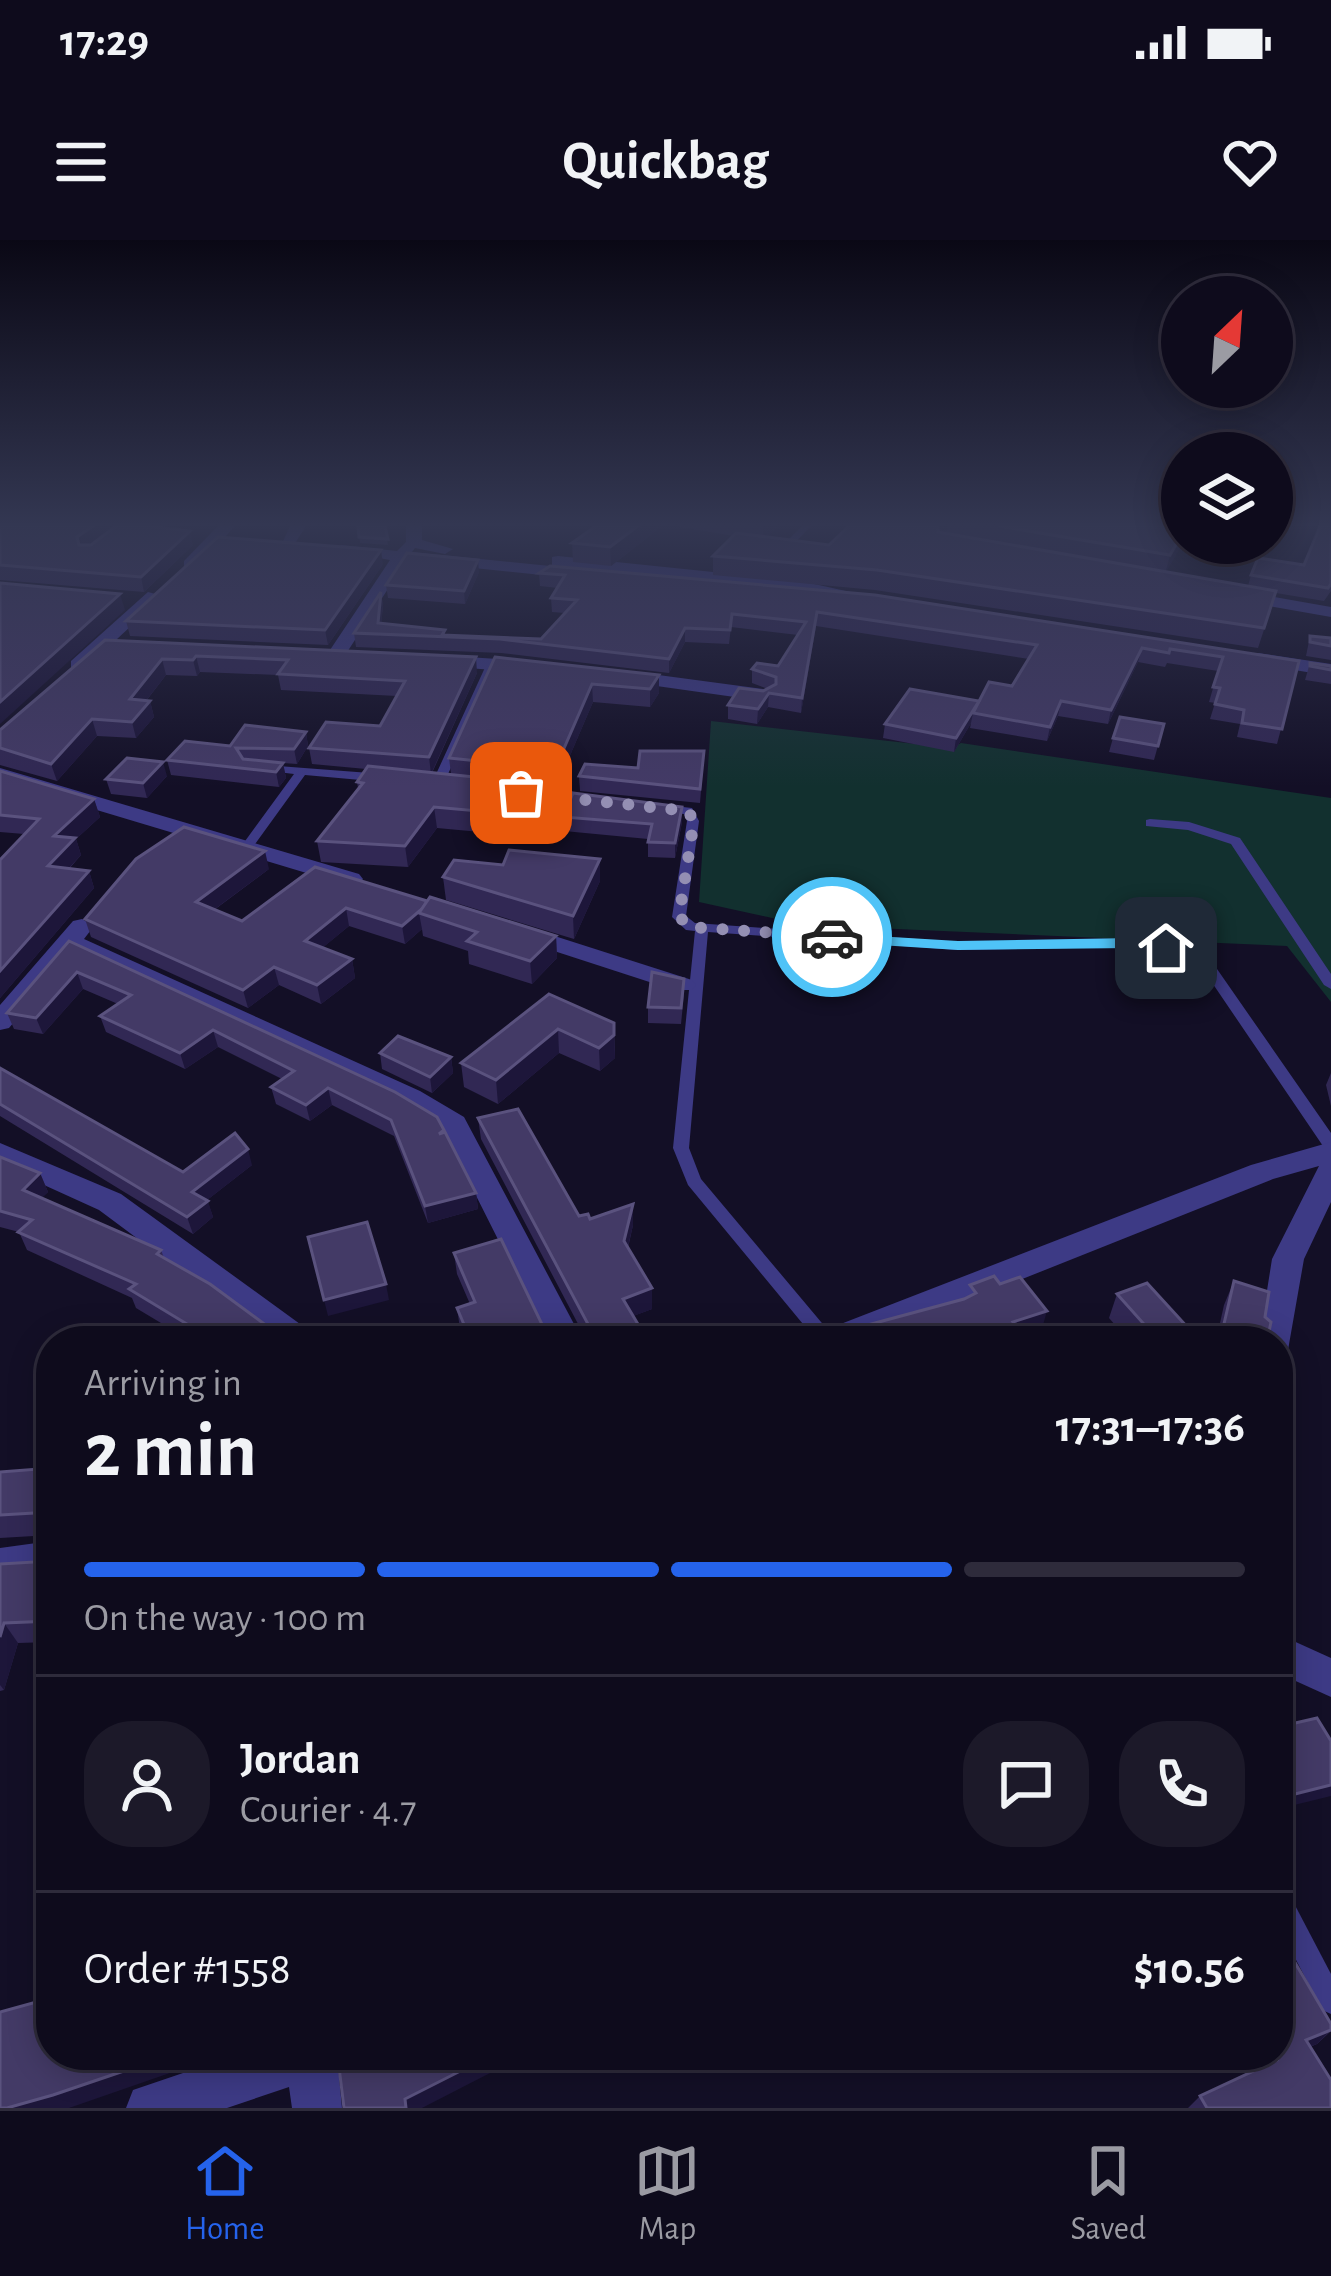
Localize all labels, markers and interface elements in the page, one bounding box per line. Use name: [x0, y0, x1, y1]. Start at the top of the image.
text: 17:29: [60, 19, 149, 64]
icon: menu: [48, 129, 114, 195]
icon: heart: [1217, 129, 1283, 195]
text: Quickbag: [563, 135, 768, 189]
north arrow: [1161, 276, 1293, 408]
map controls: [1161, 276, 1293, 564]
button: layers: [1161, 432, 1293, 564]
pin: [470, 742, 572, 844]
icon: bag: [488, 760, 554, 826]
courier: [772, 877, 892, 997]
pin: [1115, 897, 1217, 999]
icon: car: [799, 904, 865, 970]
icon: home: [1133, 915, 1199, 981]
text: Arriving in: [84, 1364, 242, 1403]
text: 17:31–17:36: [1056, 1405, 1245, 1450]
text: 2 min: [84, 1413, 257, 1491]
text: On the way · 100 m: [84, 1599, 366, 1638]
button: person: [84, 1721, 210, 1847]
button: chat: [963, 1721, 1089, 1847]
button: phone: [1119, 1721, 1245, 1847]
text: Jordan: [240, 1737, 361, 1782]
text: Courier · 4.7: [240, 1791, 417, 1830]
text: Order #1558: [84, 1947, 291, 1992]
text: $10.56: [1134, 1947, 1245, 1992]
tab: Home: [185, 2138, 264, 2250]
tab: Map: [634, 2138, 700, 2250]
tab: Saved: [1070, 2138, 1146, 2250]

